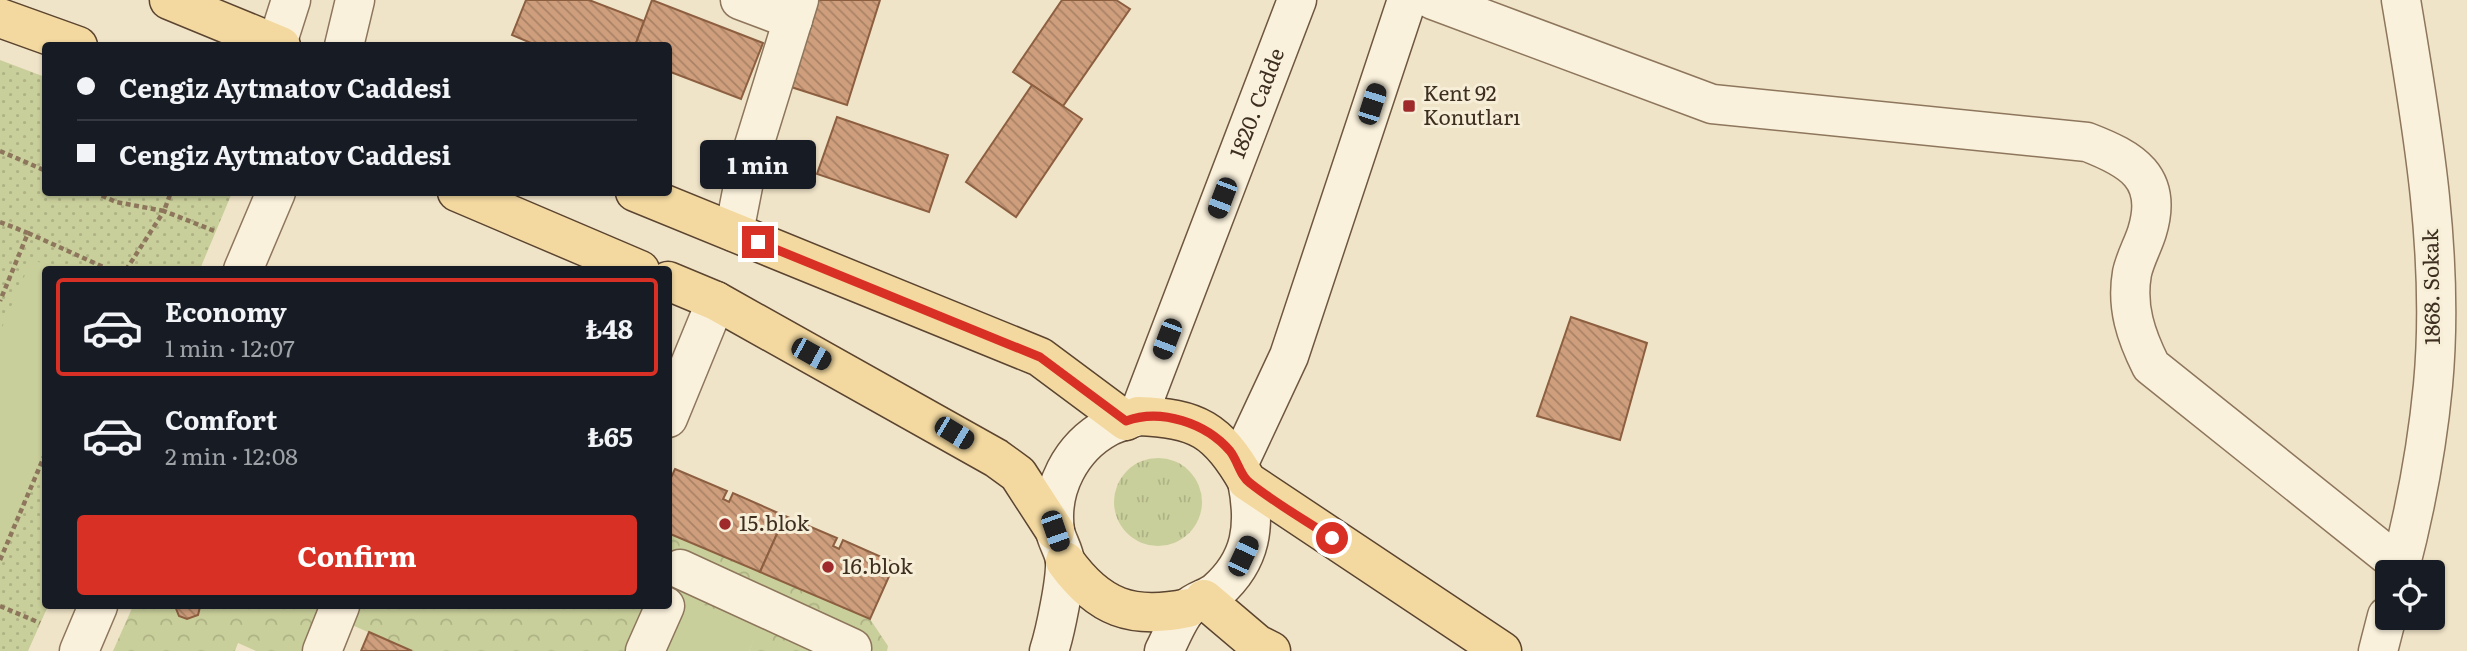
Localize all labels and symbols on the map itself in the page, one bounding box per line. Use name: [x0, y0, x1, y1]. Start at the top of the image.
street label: 1820. Cadde: [1220, 43, 1290, 162]
place label: Kent 92 Konutları: [1423, 76, 1520, 131]
car: [1356, 81, 1389, 127]
marker: Kent 92 Konutları: [1401, 98, 1417, 114]
callout: 1 min: [700, 140, 816, 190]
car: [1205, 175, 1240, 221]
route end: [742, 226, 774, 258]
street label: 1868. Sokak: [2413, 229, 2446, 345]
car: [1150, 316, 1185, 362]
car: [788, 335, 835, 373]
car: [931, 413, 978, 453]
place label: 15.blok: [739, 506, 809, 537]
car: [1039, 508, 1072, 554]
marker: 15.blok: [717, 516, 733, 532]
route start: [1316, 522, 1348, 554]
car: [1225, 533, 1262, 579]
place label: 16.blok: [842, 549, 913, 580]
marker: 16.blok: [820, 559, 836, 575]

